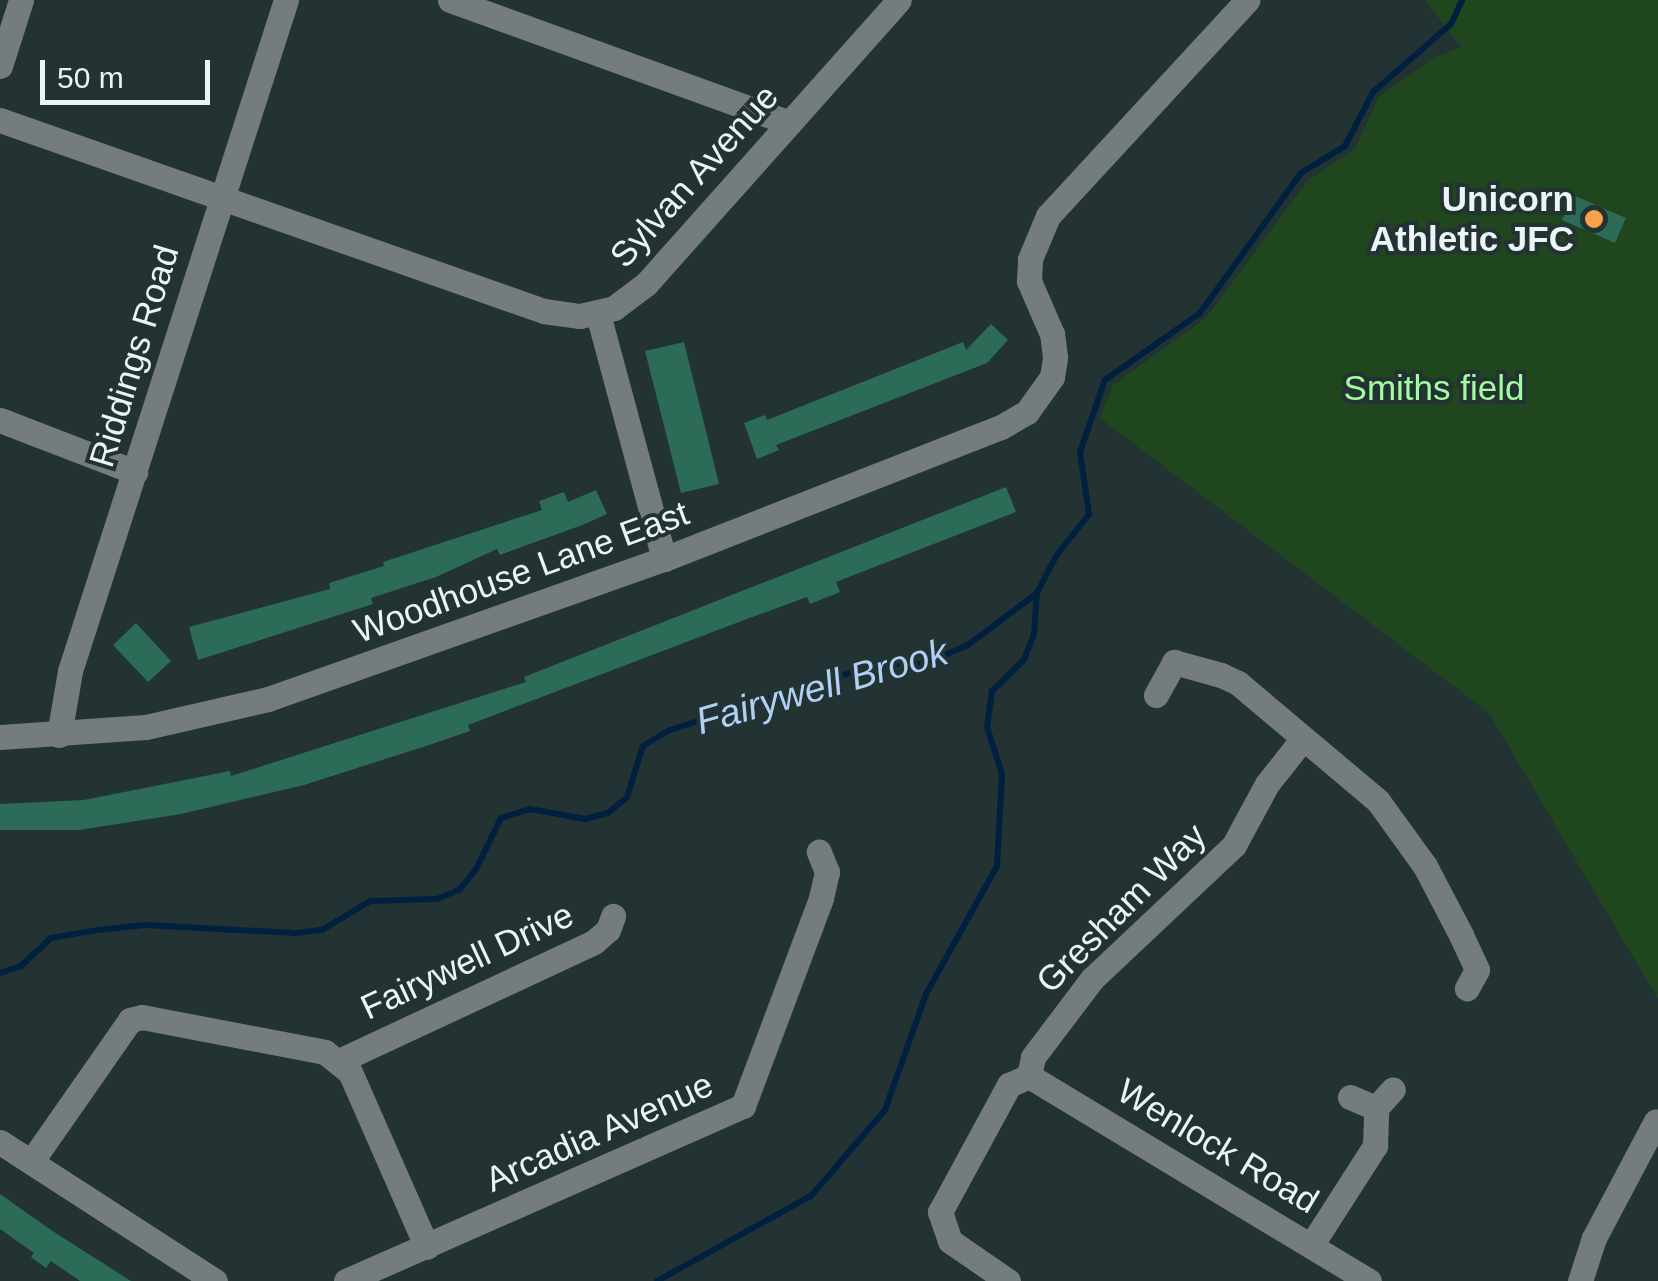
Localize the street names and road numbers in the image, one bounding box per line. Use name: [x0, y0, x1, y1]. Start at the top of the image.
street label: Sylvan Avenue: [600, 75, 788, 277]
street label: Riddings Road: [80, 240, 188, 472]
street label: Woodhouse Lane East: [348, 492, 694, 652]
street label: Gresham Way: [1028, 815, 1214, 1001]
street label: Fairywell Drive: [354, 893, 580, 1029]
street label: Arcadia Avenue: [478, 1063, 720, 1201]
street label: Wenlock Road: [1110, 1070, 1326, 1222]

